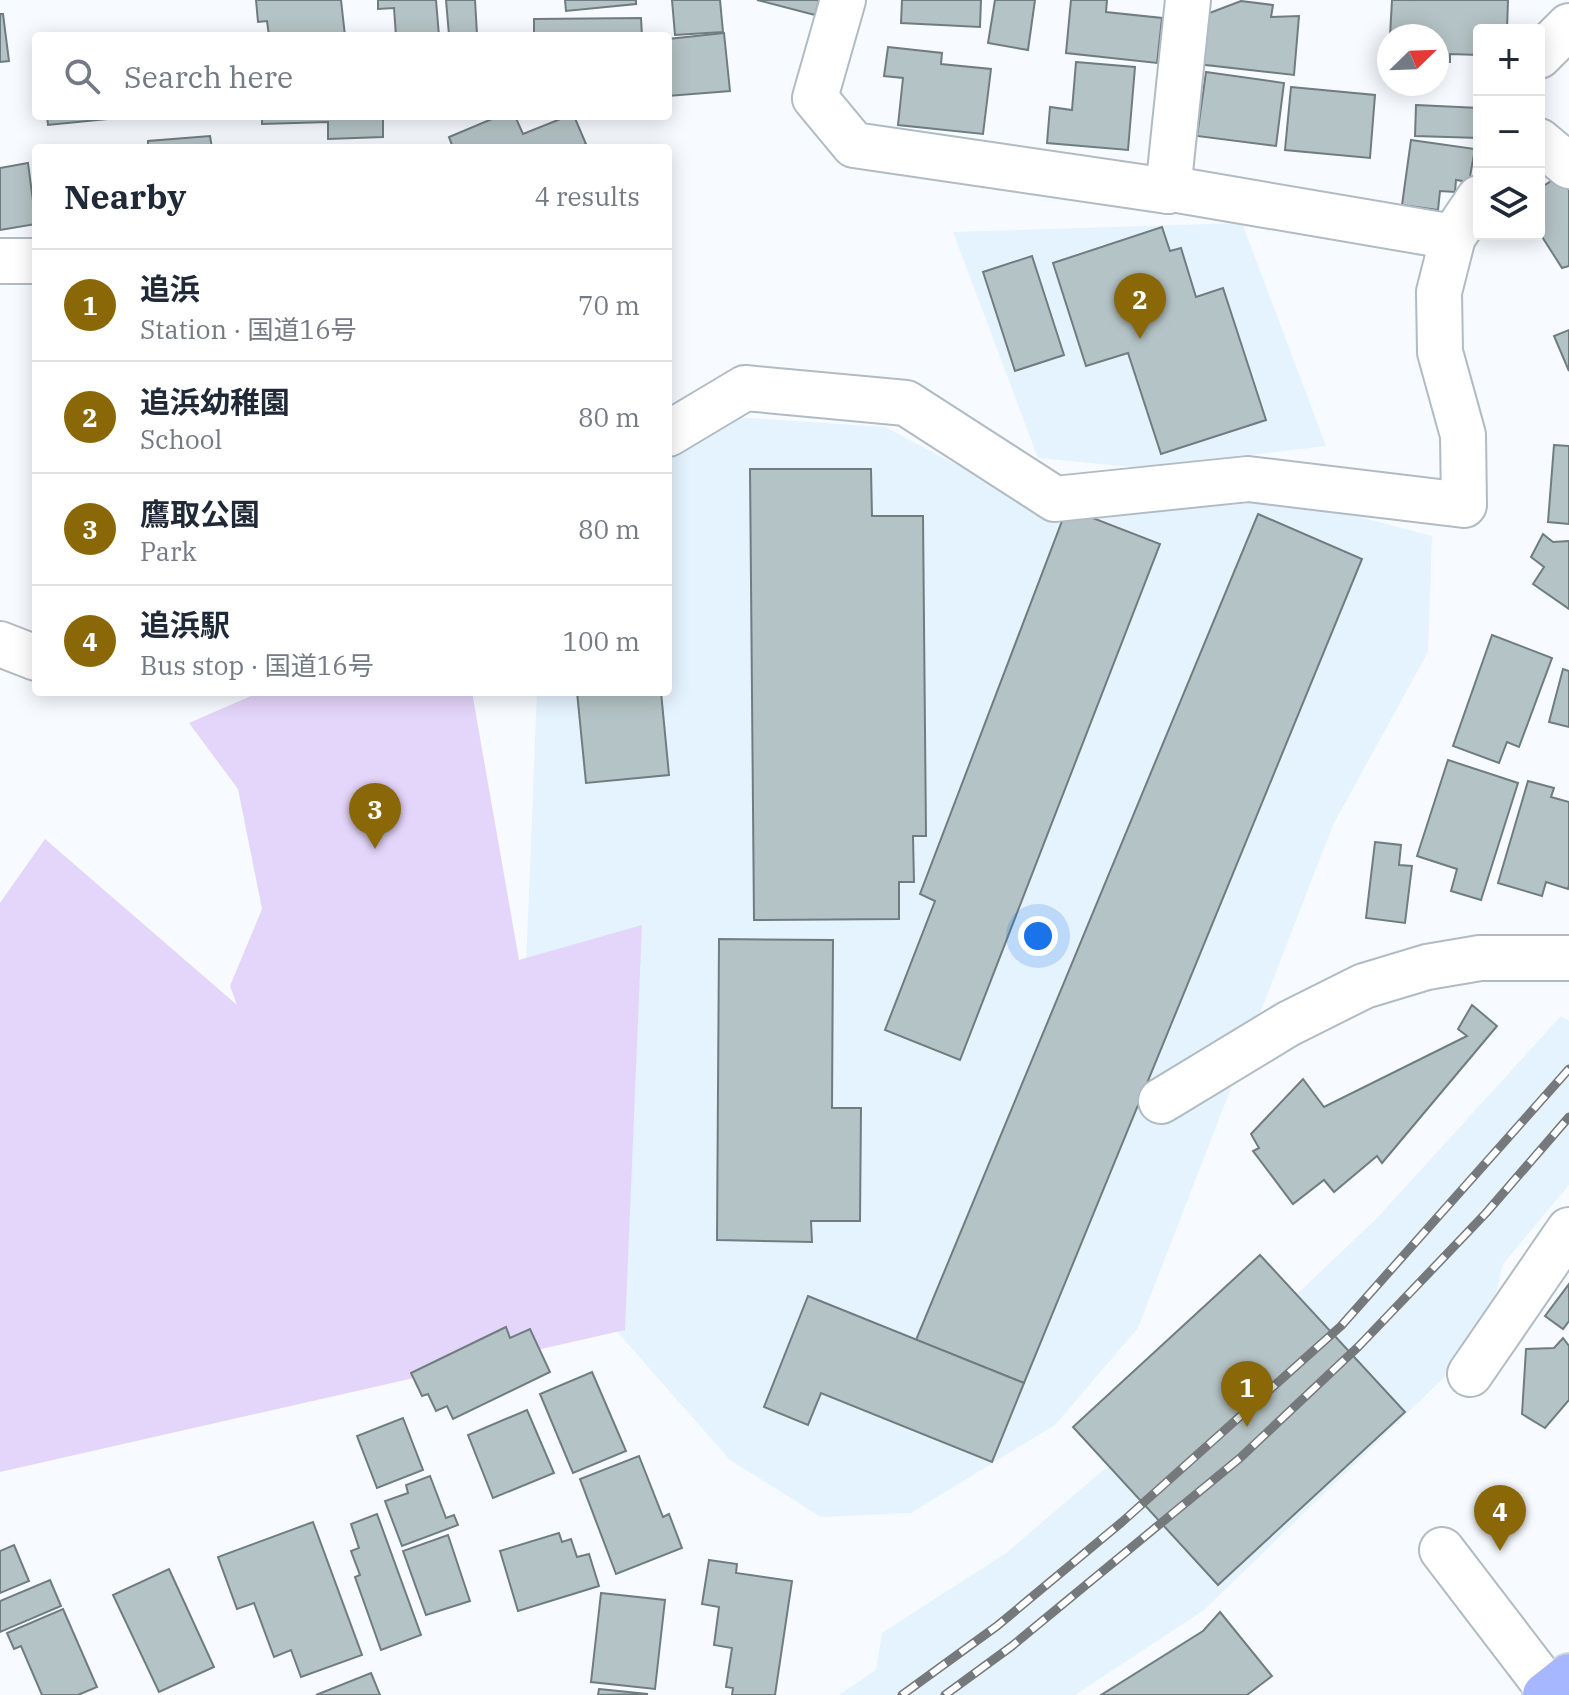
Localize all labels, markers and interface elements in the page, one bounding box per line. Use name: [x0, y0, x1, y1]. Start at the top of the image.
north arrow: [1377, 24, 1449, 96]
map controls: [1473, 24, 1545, 240]
button: +: [1473, 24, 1545, 96]
search box: [32, 32, 672, 120]
icon: search: [60, 54, 104, 98]
text: Search here: [124, 57, 293, 96]
button: −: [1473, 96, 1545, 168]
button: layers: [1473, 168, 1545, 240]
text: Nearby: [64, 174, 186, 218]
text: 4 results: [534, 179, 640, 213]
text: 追浜: [140, 269, 200, 308]
pin: 2: [1114, 273, 1166, 339]
text: 1: [82, 288, 98, 322]
text: 70 m: [578, 288, 640, 322]
text: Station · 国道16号: [140, 312, 357, 346]
text: 追浜幼稚園: [140, 382, 290, 421]
text: 2: [82, 400, 98, 434]
text: 80 m: [578, 400, 640, 434]
text: School: [140, 422, 222, 456]
text: 鷹取公園: [140, 494, 260, 533]
text: 3: [82, 512, 98, 546]
text: 80 m: [578, 512, 640, 546]
text: Park: [140, 534, 197, 568]
text: 追浜駅: [140, 605, 230, 644]
text: 4: [82, 624, 98, 658]
text: 100 m: [562, 624, 640, 658]
text: Bus stop · 国道16号: [140, 648, 374, 682]
pin: 3: [349, 783, 401, 849]
your location: [1018, 916, 1058, 956]
pin: 1: [1221, 1361, 1273, 1427]
pin: 4: [1474, 1485, 1526, 1551]

